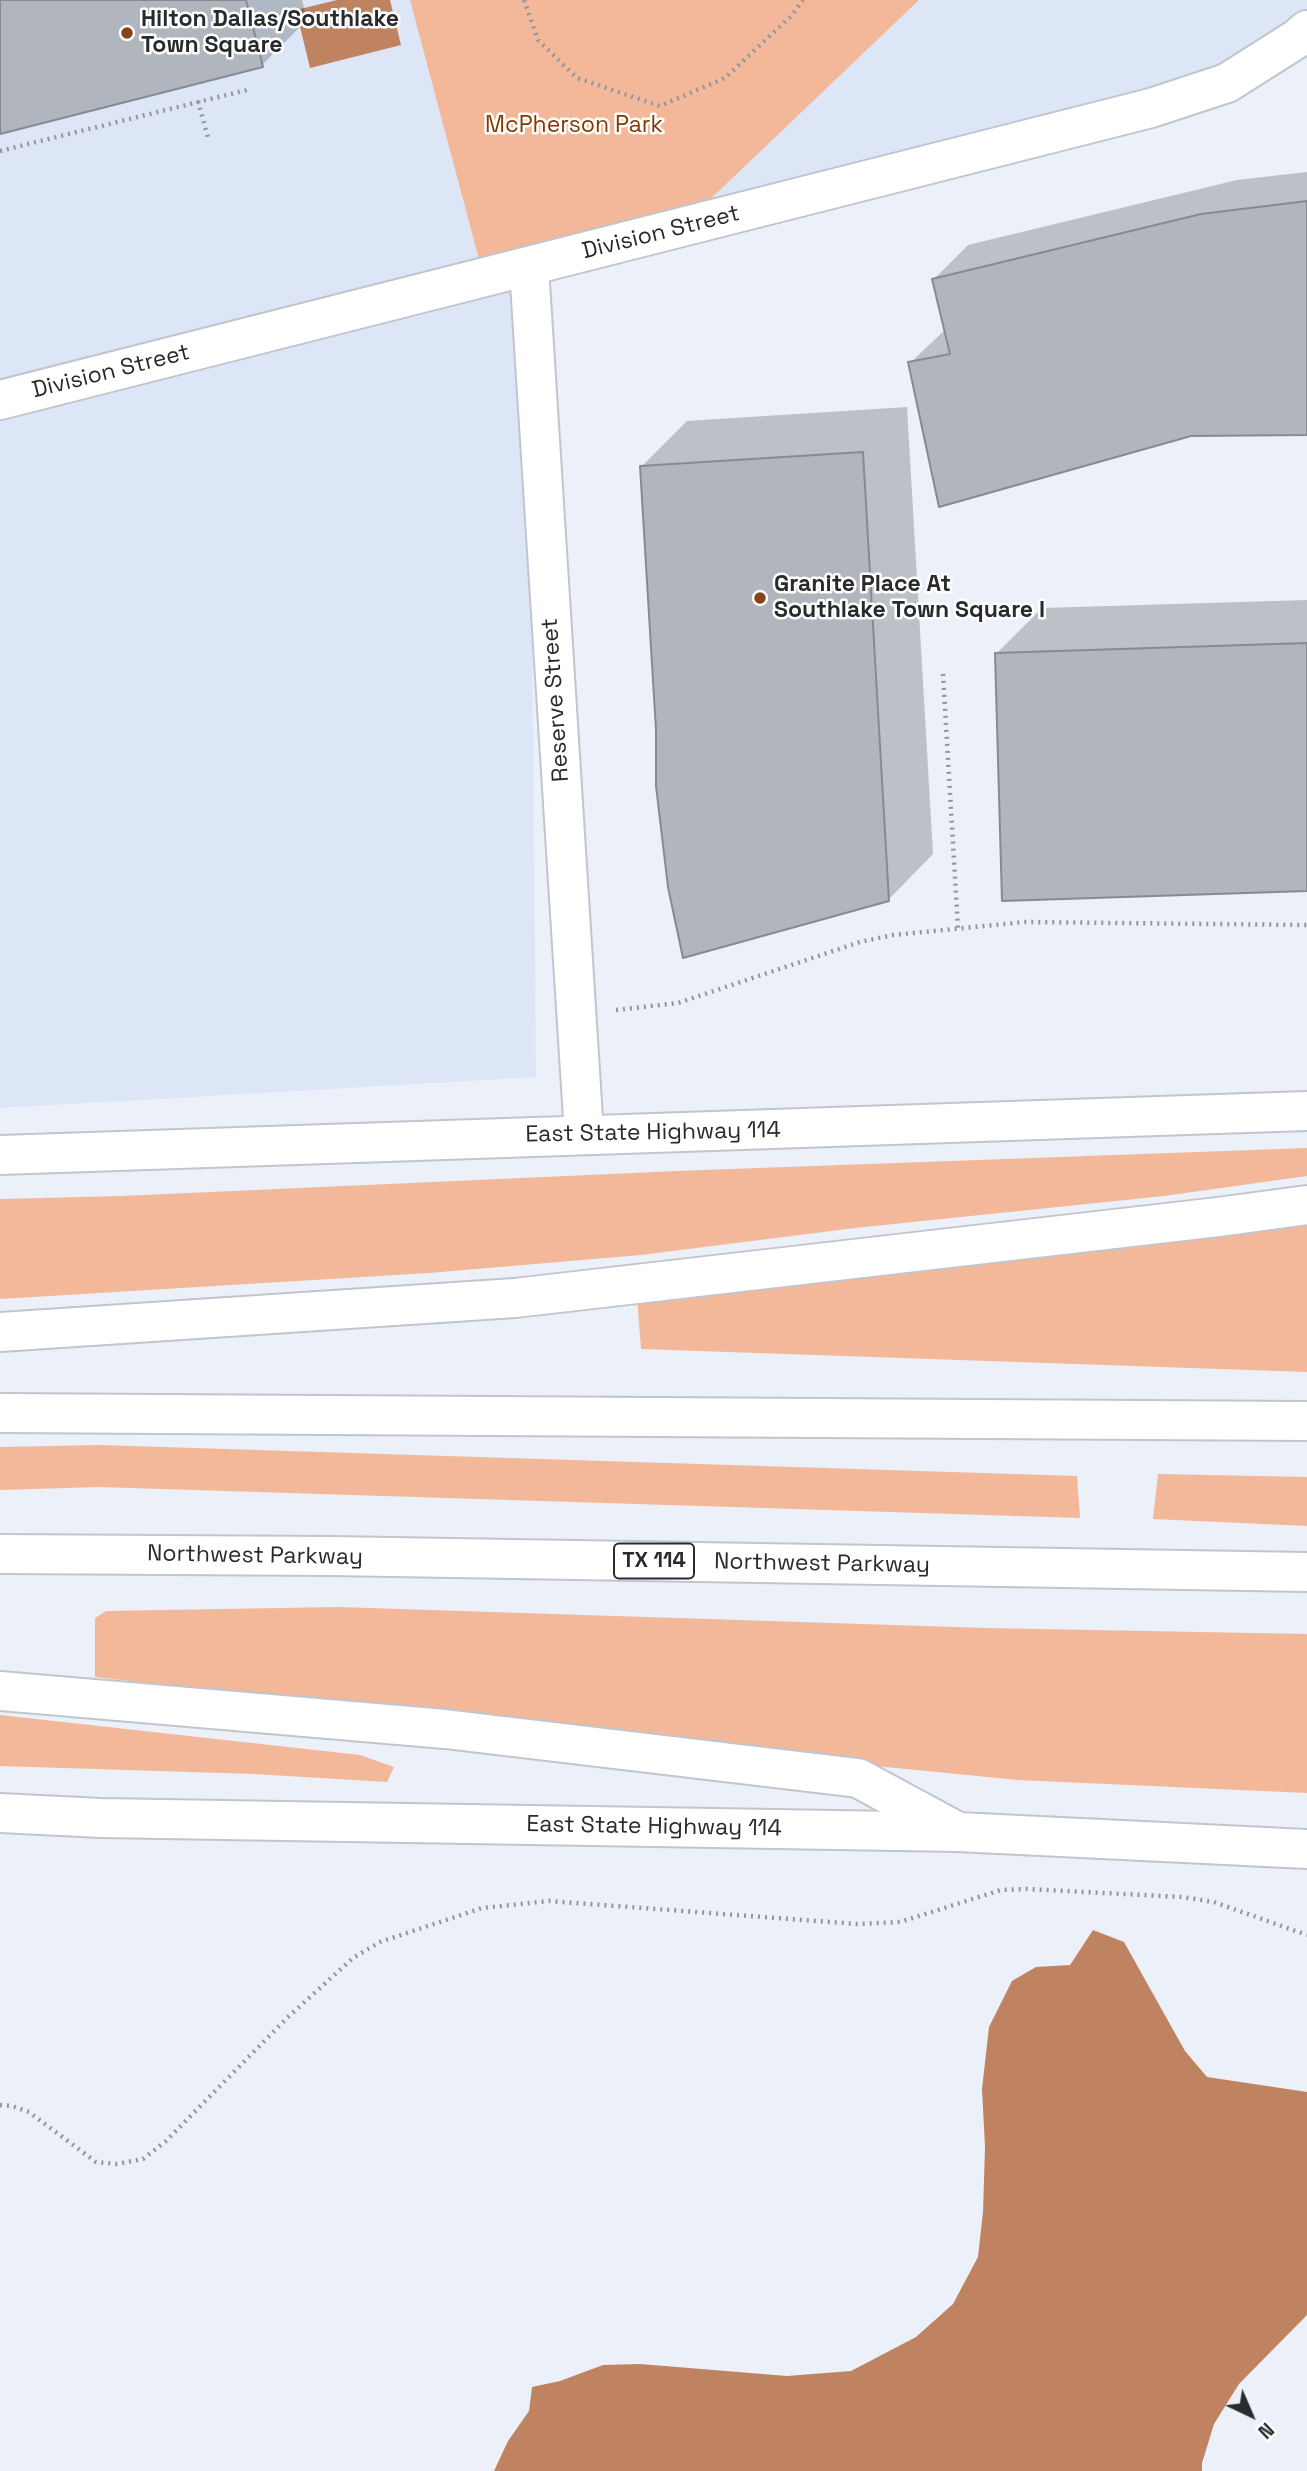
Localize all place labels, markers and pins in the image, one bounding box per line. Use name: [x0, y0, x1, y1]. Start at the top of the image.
place label: Hilton Dallas/Southlake Town Square: [141, 6, 399, 60]
marker: Hilton Dallas/Southlake Town Square: [119, 25, 135, 41]
place label: Granite Place At Southlake Town Square I: [774, 571, 1045, 625]
marker: Granite Place At Southlake Town Square I: [752, 590, 768, 606]

